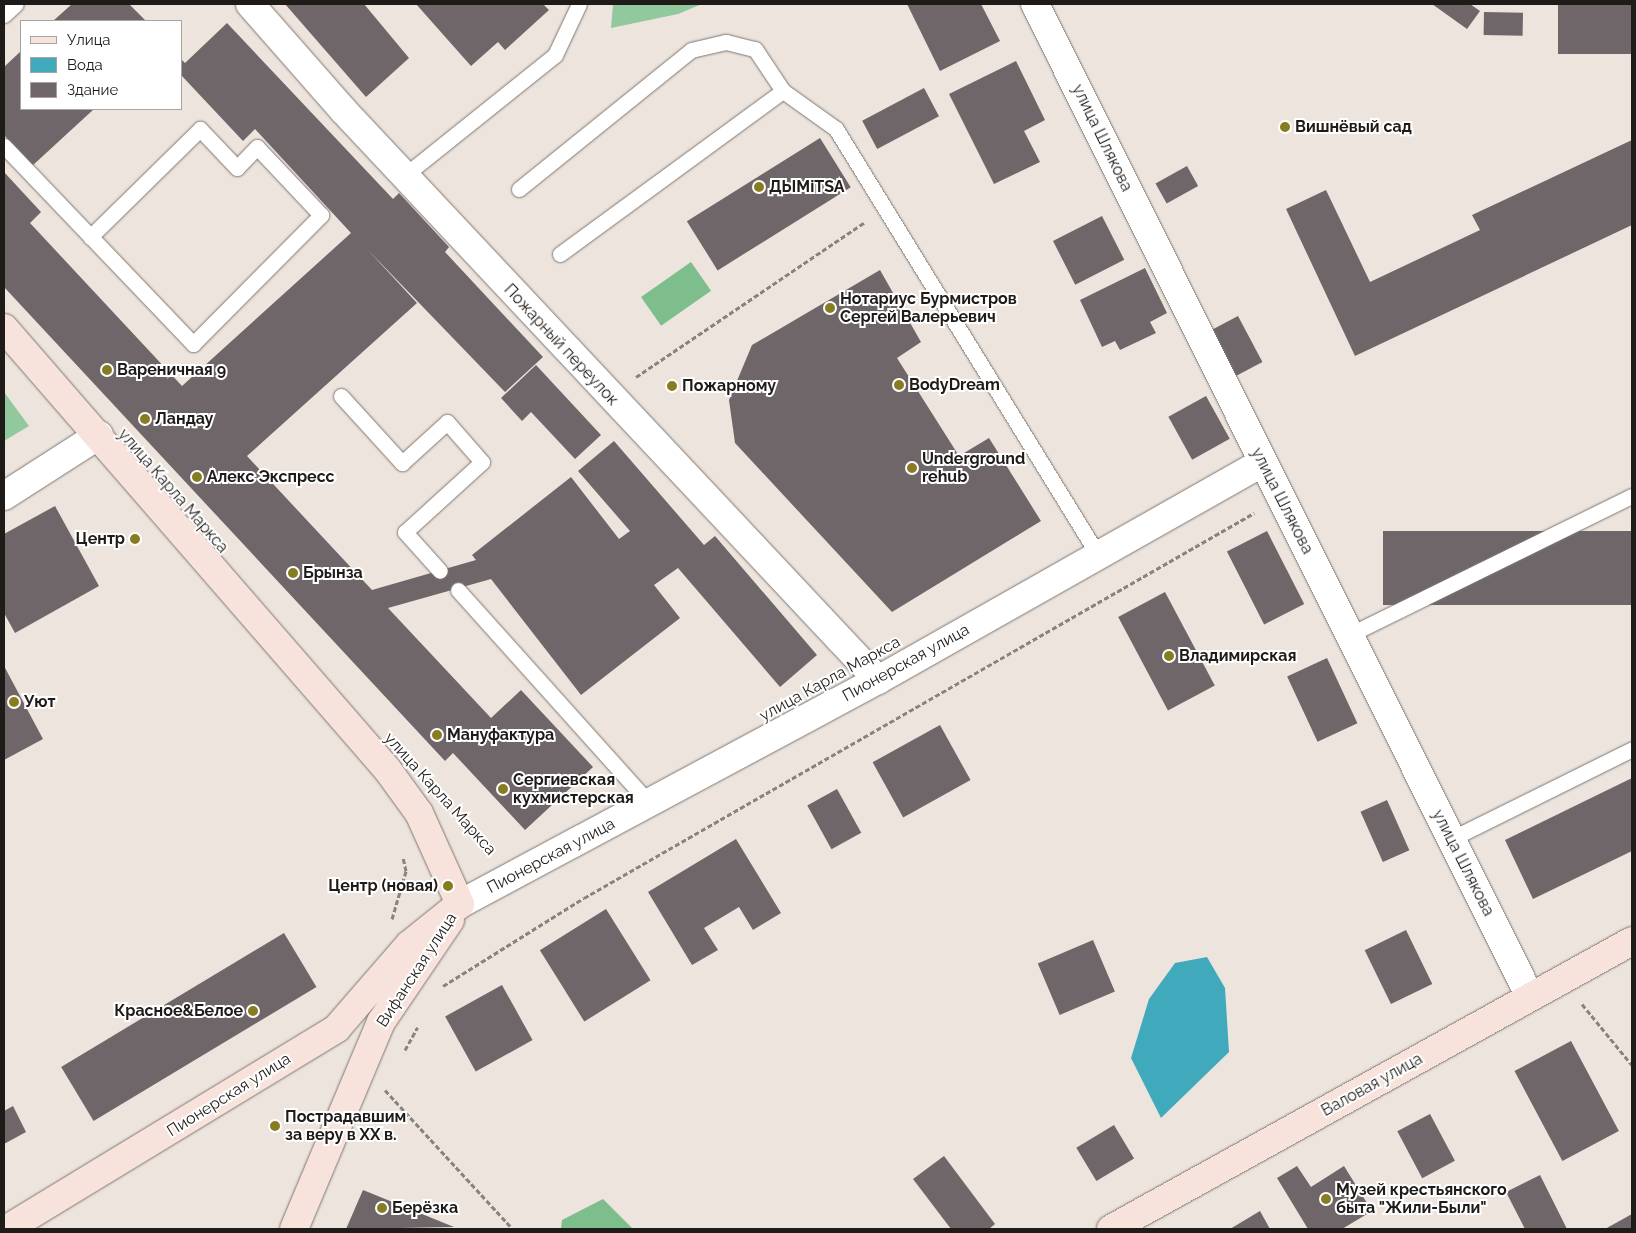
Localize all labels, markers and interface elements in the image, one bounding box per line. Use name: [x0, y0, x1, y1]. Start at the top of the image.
legend: [20, 20, 182, 110]
text: Улица: [67, 31, 111, 49]
text: Вода: [67, 56, 103, 74]
text: Здание: [67, 81, 118, 99]
street label: улица Шлякова: [1068, 81, 1136, 195]
place label: Вишнёвый сад: [1295, 117, 1412, 137]
marker: Вишнёвый сад: [1279, 121, 1291, 133]
place label: ДЫМiTSA: [769, 177, 844, 197]
marker: ДЫМiTSA: [753, 181, 765, 193]
street label: Пожарный переулок: [500, 280, 622, 410]
place label: Нотариус Бурмистров Сергей Валерьевич: [840, 289, 1017, 327]
marker: Нотариус Бурмистров Сергей Валерьевич: [824, 302, 836, 314]
place label: Вареничная 9: [117, 360, 226, 380]
marker: Вареничная 9: [101, 364, 113, 376]
place label: BodyDream: [909, 375, 1000, 395]
place label: Пожарному: [682, 376, 776, 396]
marker: BodyDream: [893, 379, 905, 391]
marker: Пожарному: [666, 380, 678, 392]
place label: Ландау: [155, 409, 213, 429]
marker: Ландау: [139, 413, 151, 425]
street label: улица Карла Маркса: [114, 425, 232, 557]
street label: улица Шлякова: [1247, 445, 1317, 557]
place label: Underground rehub: [922, 449, 1025, 487]
marker: Underground rehub: [906, 462, 918, 474]
place label: Алекс Экспресс: [207, 467, 335, 487]
marker: Алекс Экспресс: [191, 471, 203, 483]
place label: Центр: [76, 529, 125, 549]
marker: Центр: [129, 533, 141, 545]
place label: Брынза: [303, 563, 363, 583]
marker: Брынза: [287, 567, 299, 579]
street label: Пионерская улица: [839, 620, 973, 706]
street label: улица Карла Маркса: [756, 632, 904, 726]
place label: Владимирская: [1179, 646, 1296, 666]
marker: Владимирская: [1163, 650, 1175, 662]
place label: Уют: [24, 692, 55, 712]
marker: Уют: [8, 696, 20, 708]
place label: Мануфактура: [447, 725, 554, 745]
street label: улица Карла Маркса: [380, 729, 500, 859]
marker: Мануфактура: [431, 729, 443, 741]
place label: Сергиевская кухмистерская: [513, 770, 634, 808]
marker: Сергиевская кухмистерская: [497, 783, 509, 795]
street label: улица Шлякова: [1428, 807, 1498, 919]
street label: Пионерская улица: [484, 814, 618, 898]
place label: Центр (новая): [328, 876, 438, 896]
marker: Центр (новая): [442, 880, 454, 892]
street label: Вифанская улица: [373, 909, 461, 1031]
place label: Красное&Белое: [114, 1001, 243, 1021]
marker: Красное&Белое: [247, 1005, 259, 1017]
street label: Пионерская улица: [164, 1049, 294, 1141]
street label: Валовая улица: [1318, 1049, 1426, 1121]
place label: Пострадавшим за веру в XX в.: [285, 1107, 406, 1145]
marker: Пострадавшим за веру в XX в.: [269, 1120, 281, 1132]
place label: Музей крестьянского быта "Жили-Были": [1336, 1180, 1507, 1218]
marker: Музей крестьянского быта "Жили-Были": [1320, 1193, 1332, 1205]
place label: Берёзка: [392, 1198, 458, 1218]
marker: Берёзка: [376, 1202, 388, 1214]

